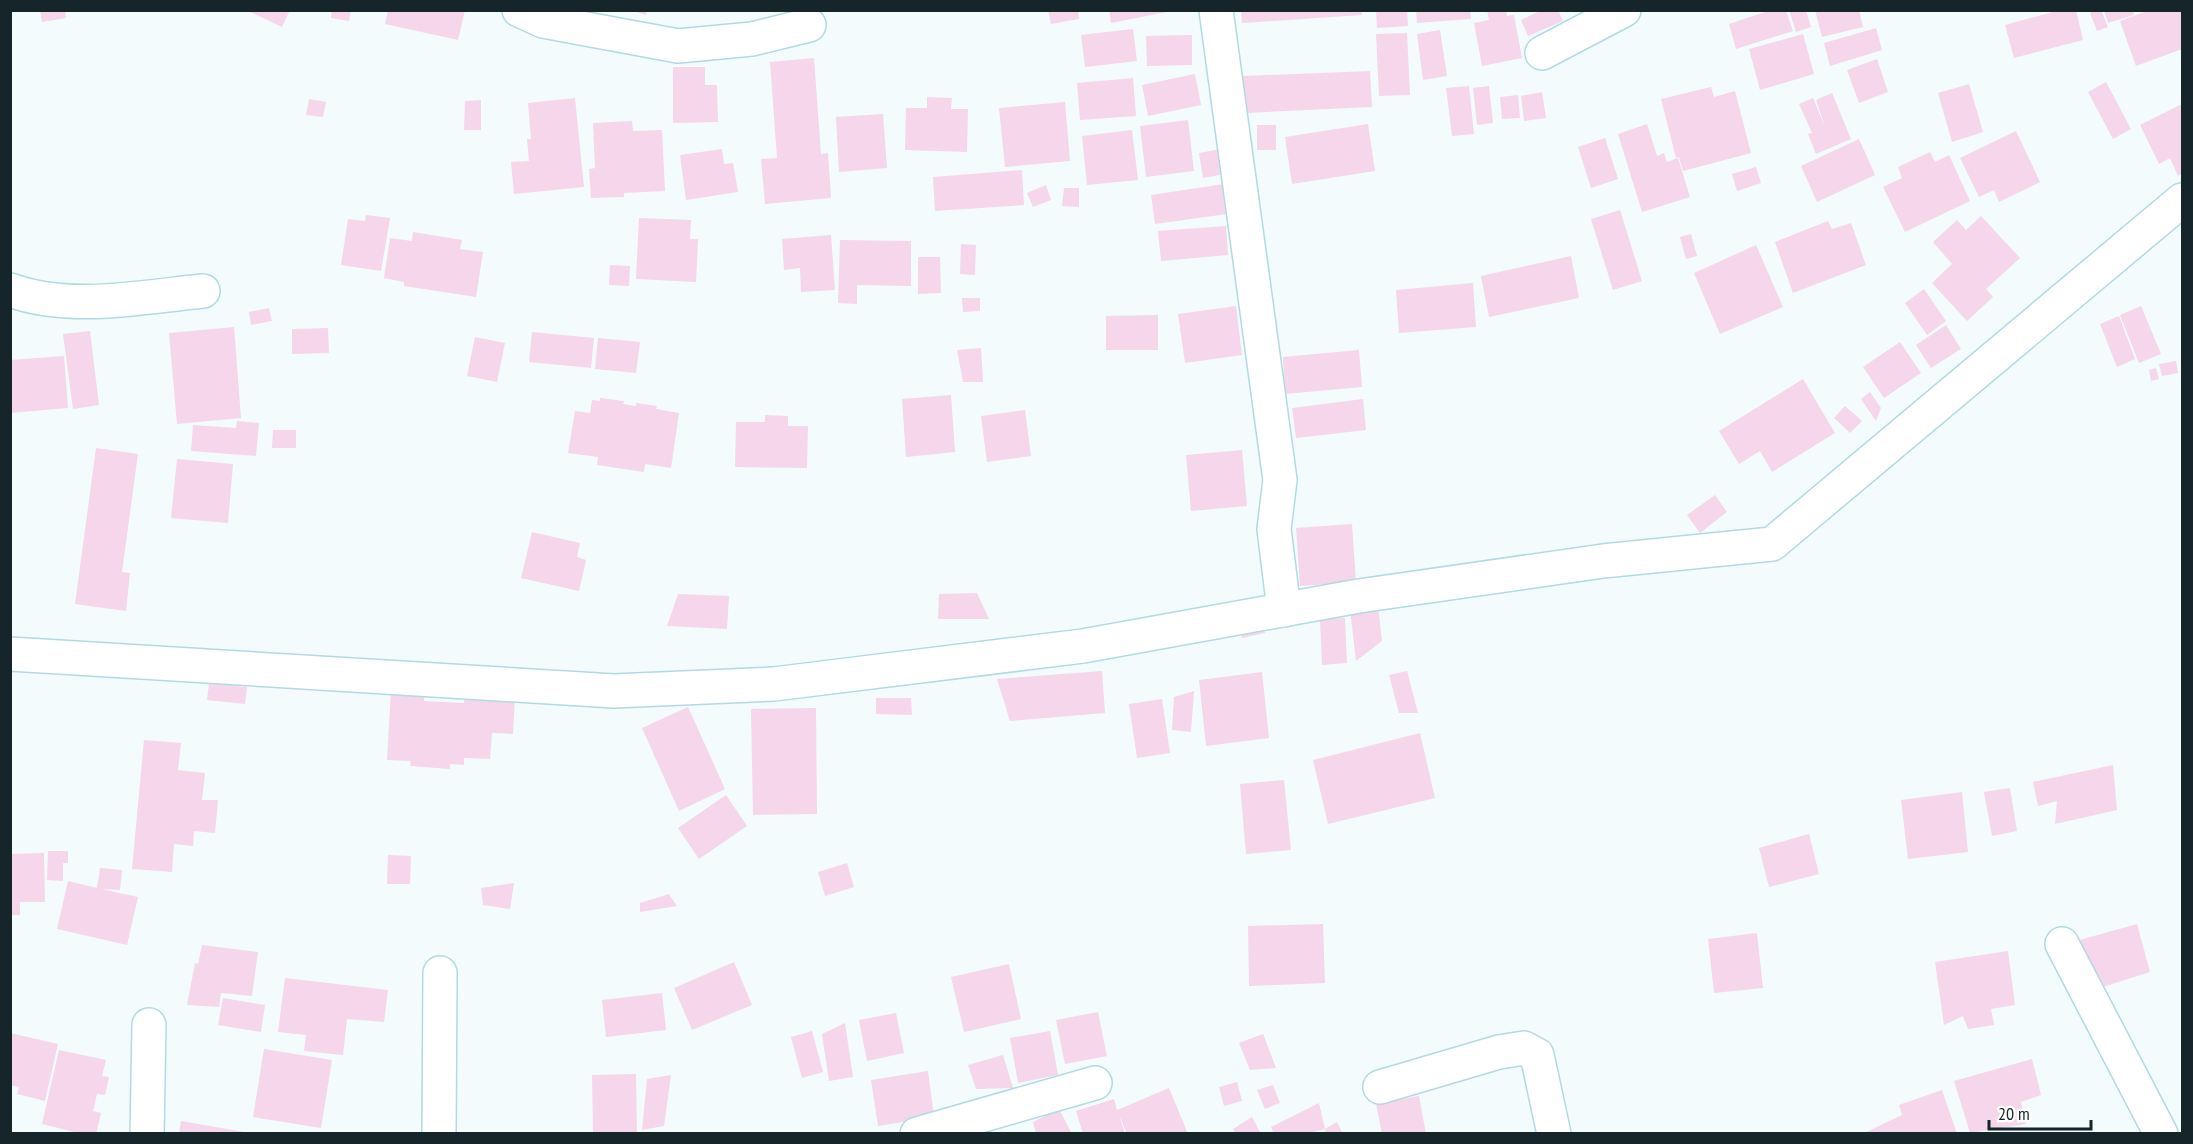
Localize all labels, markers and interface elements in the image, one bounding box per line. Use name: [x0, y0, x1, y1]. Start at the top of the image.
scale bar: [1989, 1093, 2091, 1131]
text: 20 m: [1998, 1102, 2030, 1125]

